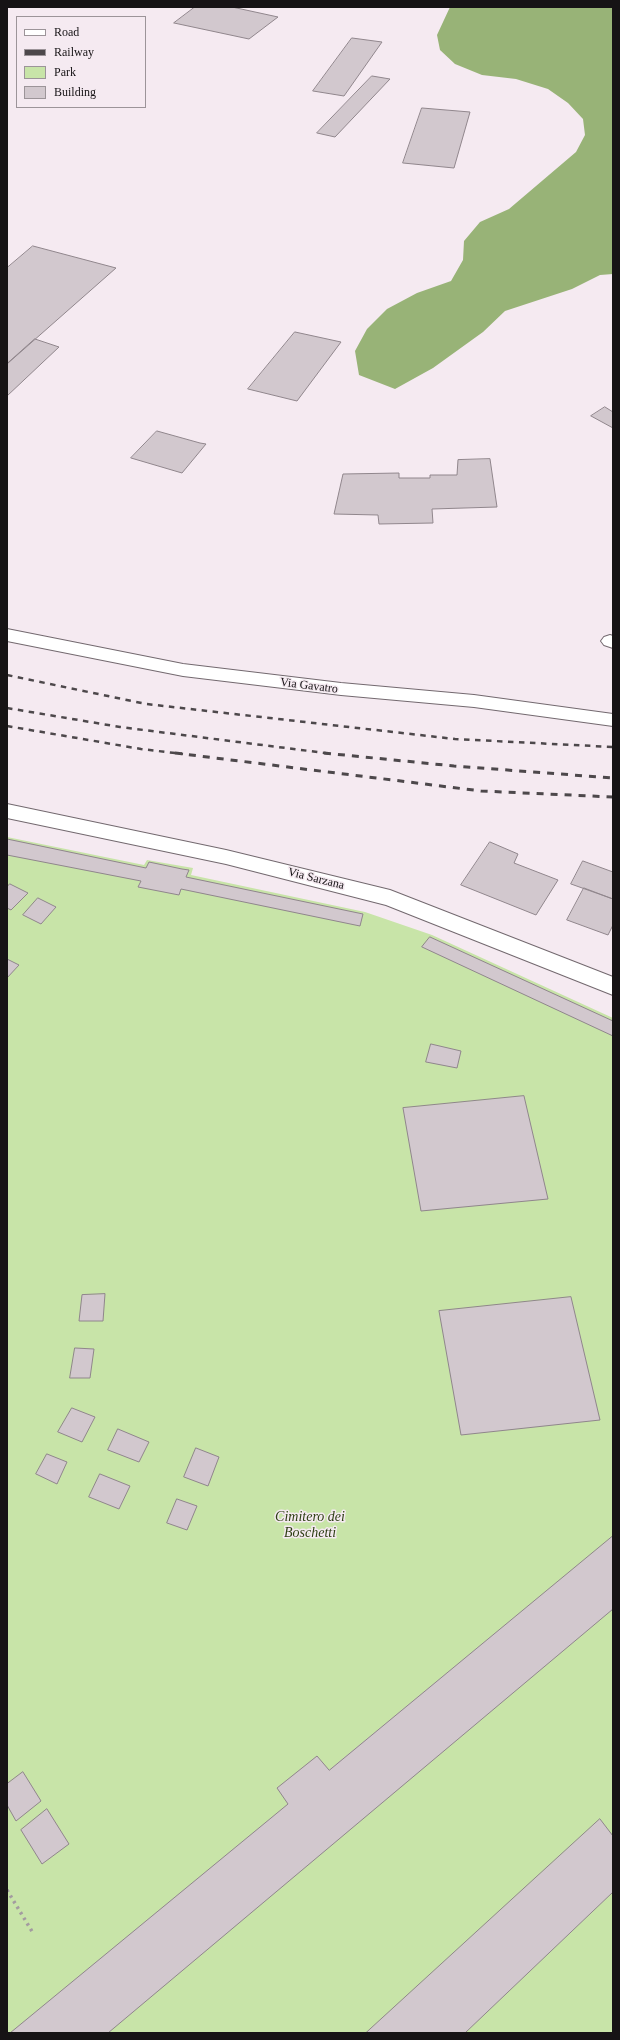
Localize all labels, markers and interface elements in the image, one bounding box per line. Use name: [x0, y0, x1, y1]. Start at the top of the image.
legend: [16, 16, 146, 108]
text: Road: [54, 25, 79, 39]
text: Railway: [54, 45, 94, 59]
text: Park: [54, 65, 76, 79]
text: Building: [54, 85, 96, 99]
street label: Via Gavatro: [279, 675, 339, 697]
street label: Via Sarzana: [286, 865, 346, 893]
park label: Cimitero dei Boschetti: [275, 1509, 345, 1542]

